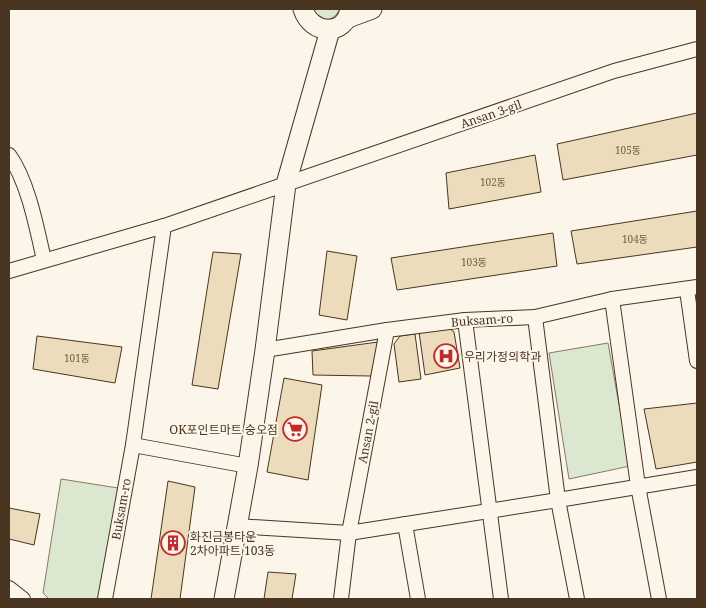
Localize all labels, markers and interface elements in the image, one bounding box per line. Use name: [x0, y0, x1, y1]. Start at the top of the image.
street label: Ansan 3-gil: [458, 96, 524, 132]
house number: 105동: [615, 143, 641, 157]
house number: 102동: [480, 175, 506, 189]
house number: 104동: [622, 232, 648, 246]
house number: 103동: [461, 255, 487, 269]
street label: Buksam-ro: [450, 309, 514, 331]
hospital icon: 우리가정의학과: [433, 343, 459, 369]
place label: 우리가정의학과: [464, 348, 541, 365]
house number: 101동: [64, 351, 90, 365]
street label: Ansan 2-gil: [354, 399, 382, 465]
supermarket icon: OK포인트마트 숭오점: [282, 416, 308, 442]
place label: OK포인트마트 숭오점: [169, 421, 278, 438]
street label: Buksam-ro: [107, 477, 135, 541]
place label: 화진금봉타운 2차아파트 103동: [190, 528, 275, 559]
building icon: 화진금봉타운 2차아파트 103동: [160, 530, 186, 556]

